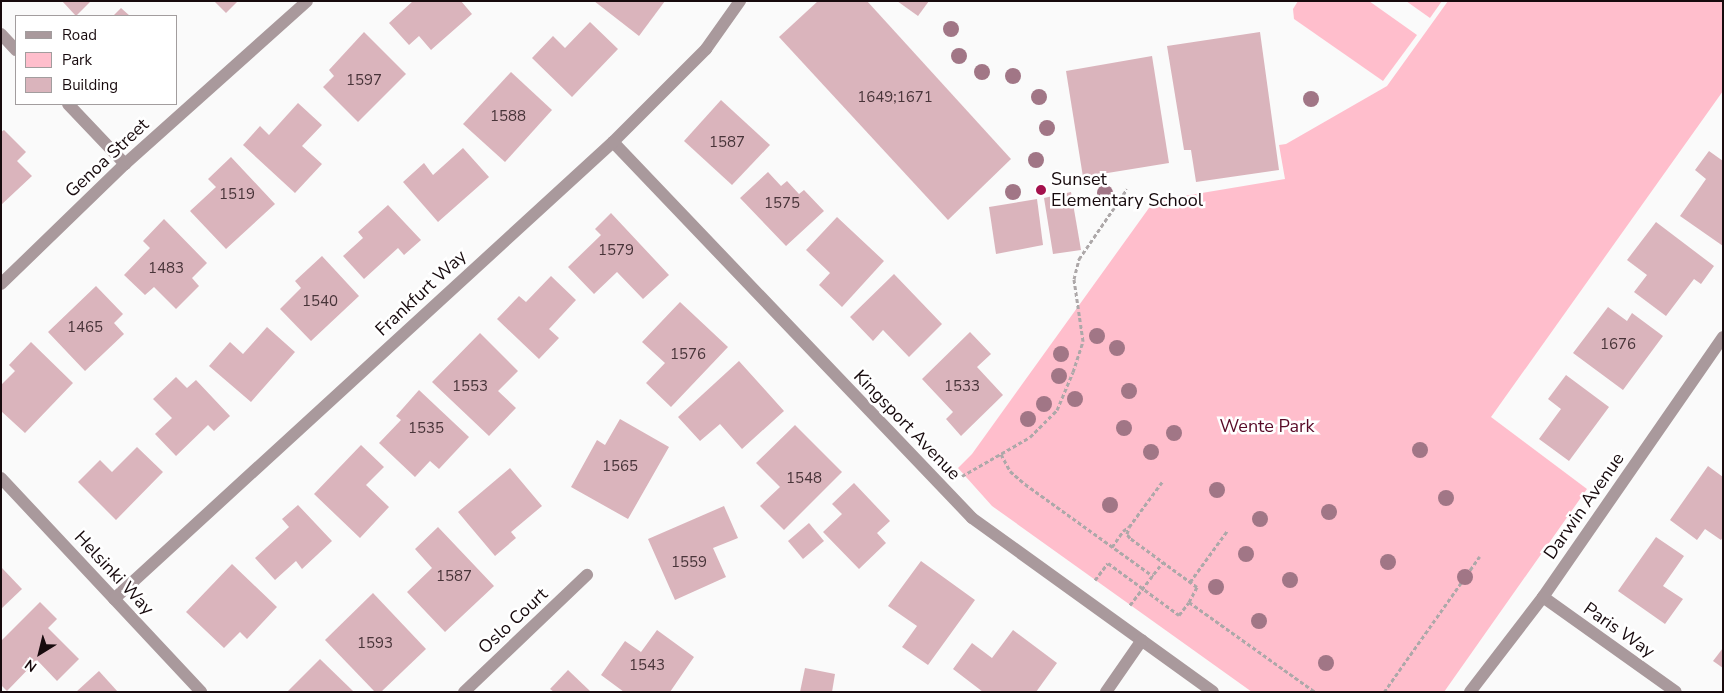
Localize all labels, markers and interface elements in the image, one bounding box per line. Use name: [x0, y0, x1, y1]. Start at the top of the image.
legend: [15, 15, 178, 105]
text: Road: [62, 25, 97, 45]
text: Park: [62, 50, 92, 70]
house number: 1597: [346, 72, 382, 90]
text: Building: [62, 75, 118, 95]
house number: 1649;1671: [857, 89, 933, 107]
house number: 1588: [490, 108, 526, 126]
street label: Genoa Street: [61, 114, 153, 202]
house number: 1587: [709, 134, 745, 152]
place label: Sunset Elementary School: [1051, 169, 1203, 212]
marker: Sunset Elementary School: [1035, 184, 1047, 196]
house number: 1519: [219, 186, 255, 204]
house number: 1575: [764, 195, 800, 213]
house number: 1579: [598, 242, 634, 260]
street label: Frankfurt Way: [371, 245, 471, 341]
house number: 1483: [148, 260, 184, 278]
house number: 1540: [302, 293, 338, 311]
house number: 1465: [67, 319, 103, 337]
house number: 1676: [1600, 336, 1636, 354]
house number: 1576: [670, 346, 706, 364]
street label: Kingsport Avenue: [849, 366, 965, 484]
house number: 1553: [452, 378, 488, 396]
house number: 1533: [944, 378, 980, 396]
park label: Wente Park: [1220, 415, 1314, 437]
house number: 1535: [408, 420, 444, 438]
street label: Darwin Avenue: [1539, 448, 1629, 564]
house number: 1565: [602, 458, 638, 476]
house number: 1548: [786, 470, 822, 488]
street label: Helsinki Way: [70, 527, 158, 619]
house number: 1559: [671, 554, 707, 572]
house number: 1587: [436, 568, 472, 586]
street label: Oslo Court: [474, 583, 552, 659]
street label: Paris Way: [1579, 598, 1659, 662]
north arrow: [15, 628, 65, 678]
house number: 1593: [357, 635, 393, 653]
text: N: [21, 655, 41, 676]
house number: 1543: [629, 657, 665, 675]

